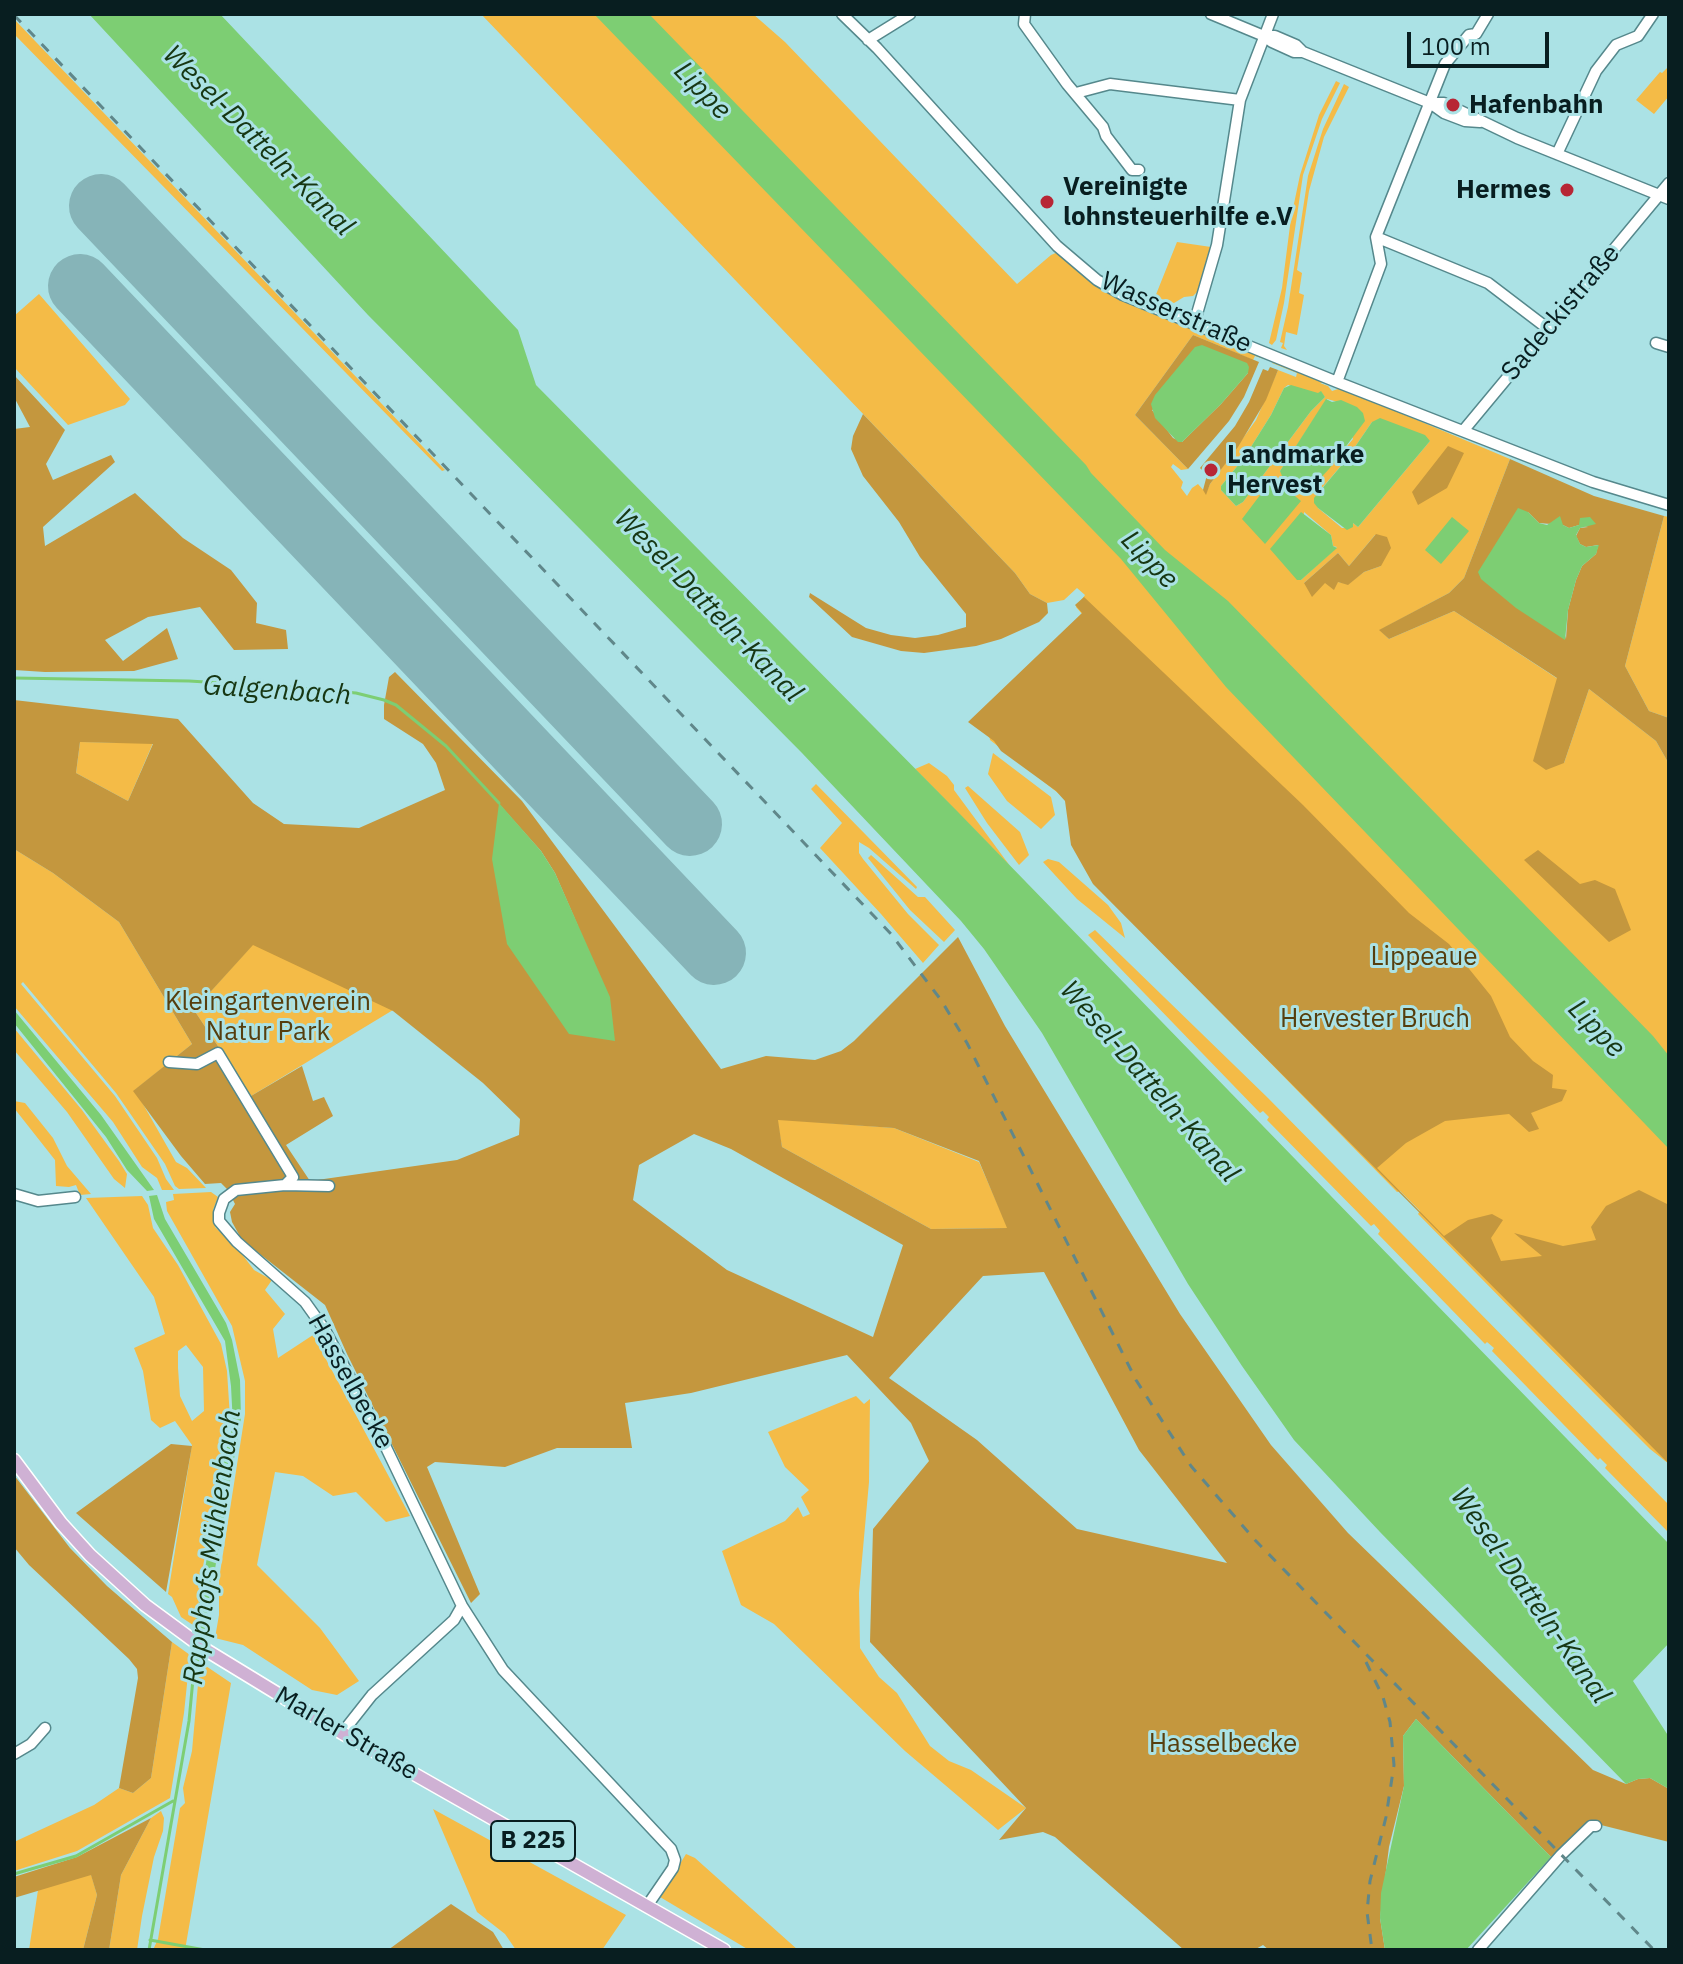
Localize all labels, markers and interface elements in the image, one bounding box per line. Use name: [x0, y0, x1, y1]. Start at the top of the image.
scale bar: [1411, 16, 1553, 66]
text: 100 m: [1421, 30, 1491, 62]
water label: Wesel-Datteln-Kanal: [156, 39, 360, 243]
water label: Lippe: [666, 55, 738, 127]
place label: Hafenbahn: [1469, 89, 1604, 121]
marker: Hafenbahn: [1444, 96, 1462, 114]
place label: Vereinigte lohnsteuerhilfe e.V: [1063, 171, 1293, 232]
place label: Hermes: [1456, 174, 1551, 206]
marker: Hermes: [1558, 181, 1576, 199]
marker: Vereinigte lohnsteuerhilfe e.V: [1038, 193, 1056, 211]
street label: Sadeckistraße: [1495, 239, 1627, 387]
street label: Wasserstraße: [1096, 266, 1256, 360]
place label: Landmarke Hervest: [1227, 439, 1364, 500]
marker: Landmarke Hervest: [1202, 461, 1220, 479]
water label: Wesel-Datteln-Kanal: [607, 502, 809, 710]
water label: Lippe: [1113, 524, 1185, 596]
water label: Galgenbach: [202, 669, 352, 713]
park label: Lippeaue: [1371, 941, 1477, 973]
water label: Wesel-Datteln-Kanal: [1052, 974, 1246, 1190]
park label: Kleingartenverein Natur Park: [165, 986, 371, 1048]
water label: Lippe: [1560, 993, 1632, 1065]
park label: Hervester Bruch: [1280, 1003, 1470, 1035]
street label: Hasselbecke: [300, 1309, 400, 1455]
water label: Rapphofs Mühlenbach: [177, 1407, 249, 1687]
water label: Wesel-Datteln-Kanal: [1443, 1482, 1617, 1710]
street label: Marler Straße: [269, 1680, 423, 1788]
park label: Hasselbecke: [1149, 1728, 1297, 1760]
road number: B 225: [491, 1821, 575, 1861]

